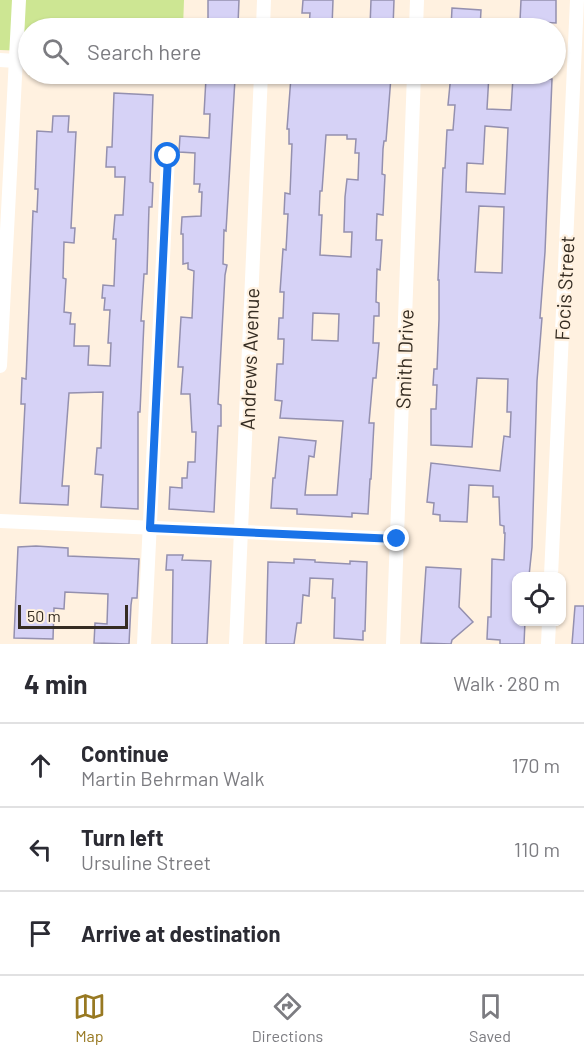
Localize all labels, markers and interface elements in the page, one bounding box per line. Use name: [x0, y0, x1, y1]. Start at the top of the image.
search box: [18, 18, 566, 84]
icon: search: [39, 35, 72, 68]
text: Search here: [87, 38, 201, 64]
route start: [154, 142, 180, 168]
street label: Focis Street: [549, 235, 579, 341]
street label: Andrews Avenue: [235, 287, 263, 431]
street label: Smith Drive: [390, 309, 418, 409]
route end: [383, 525, 409, 551]
map controls: [512, 572, 566, 626]
button: locate: [512, 572, 566, 626]
scale bar: [18, 602, 128, 630]
text: 50 m: [27, 606, 61, 625]
text: 4 min: [24, 668, 88, 699]
text: Walk · 280 m: [453, 671, 560, 695]
text: Continue: [81, 740, 169, 766]
icon: ahead: [24, 749, 57, 782]
text: 170 m: [512, 753, 560, 777]
text: Martin Behrman Walk: [81, 766, 265, 790]
text: Turn left: [81, 824, 164, 850]
icon: left: [24, 833, 57, 866]
text: 110 m: [514, 837, 560, 861]
text: Ursuline Street: [81, 850, 211, 874]
icon: arrive: [24, 917, 57, 950]
text: Arrive at destination: [81, 920, 280, 946]
tab: Map: [73, 990, 106, 1045]
tab: Directions: [252, 990, 323, 1045]
tab: Saved: [469, 990, 511, 1045]

